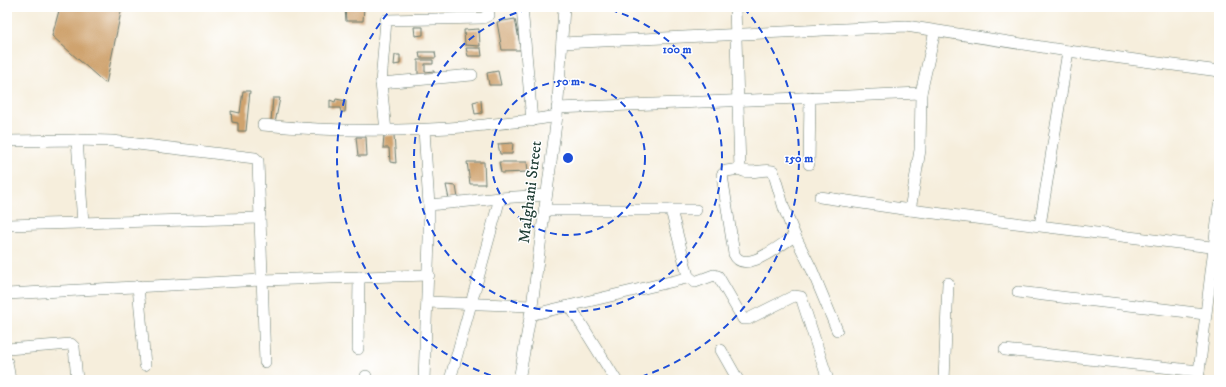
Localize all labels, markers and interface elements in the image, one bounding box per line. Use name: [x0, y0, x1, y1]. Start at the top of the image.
text: 100 m: [663, 42, 691, 57]
text: 50 m: [555, 74, 580, 89]
street label: Malghani Street: [514, 140, 546, 244]
centre of rings: [561, 151, 575, 165]
text: 150 m: [785, 151, 813, 166]

